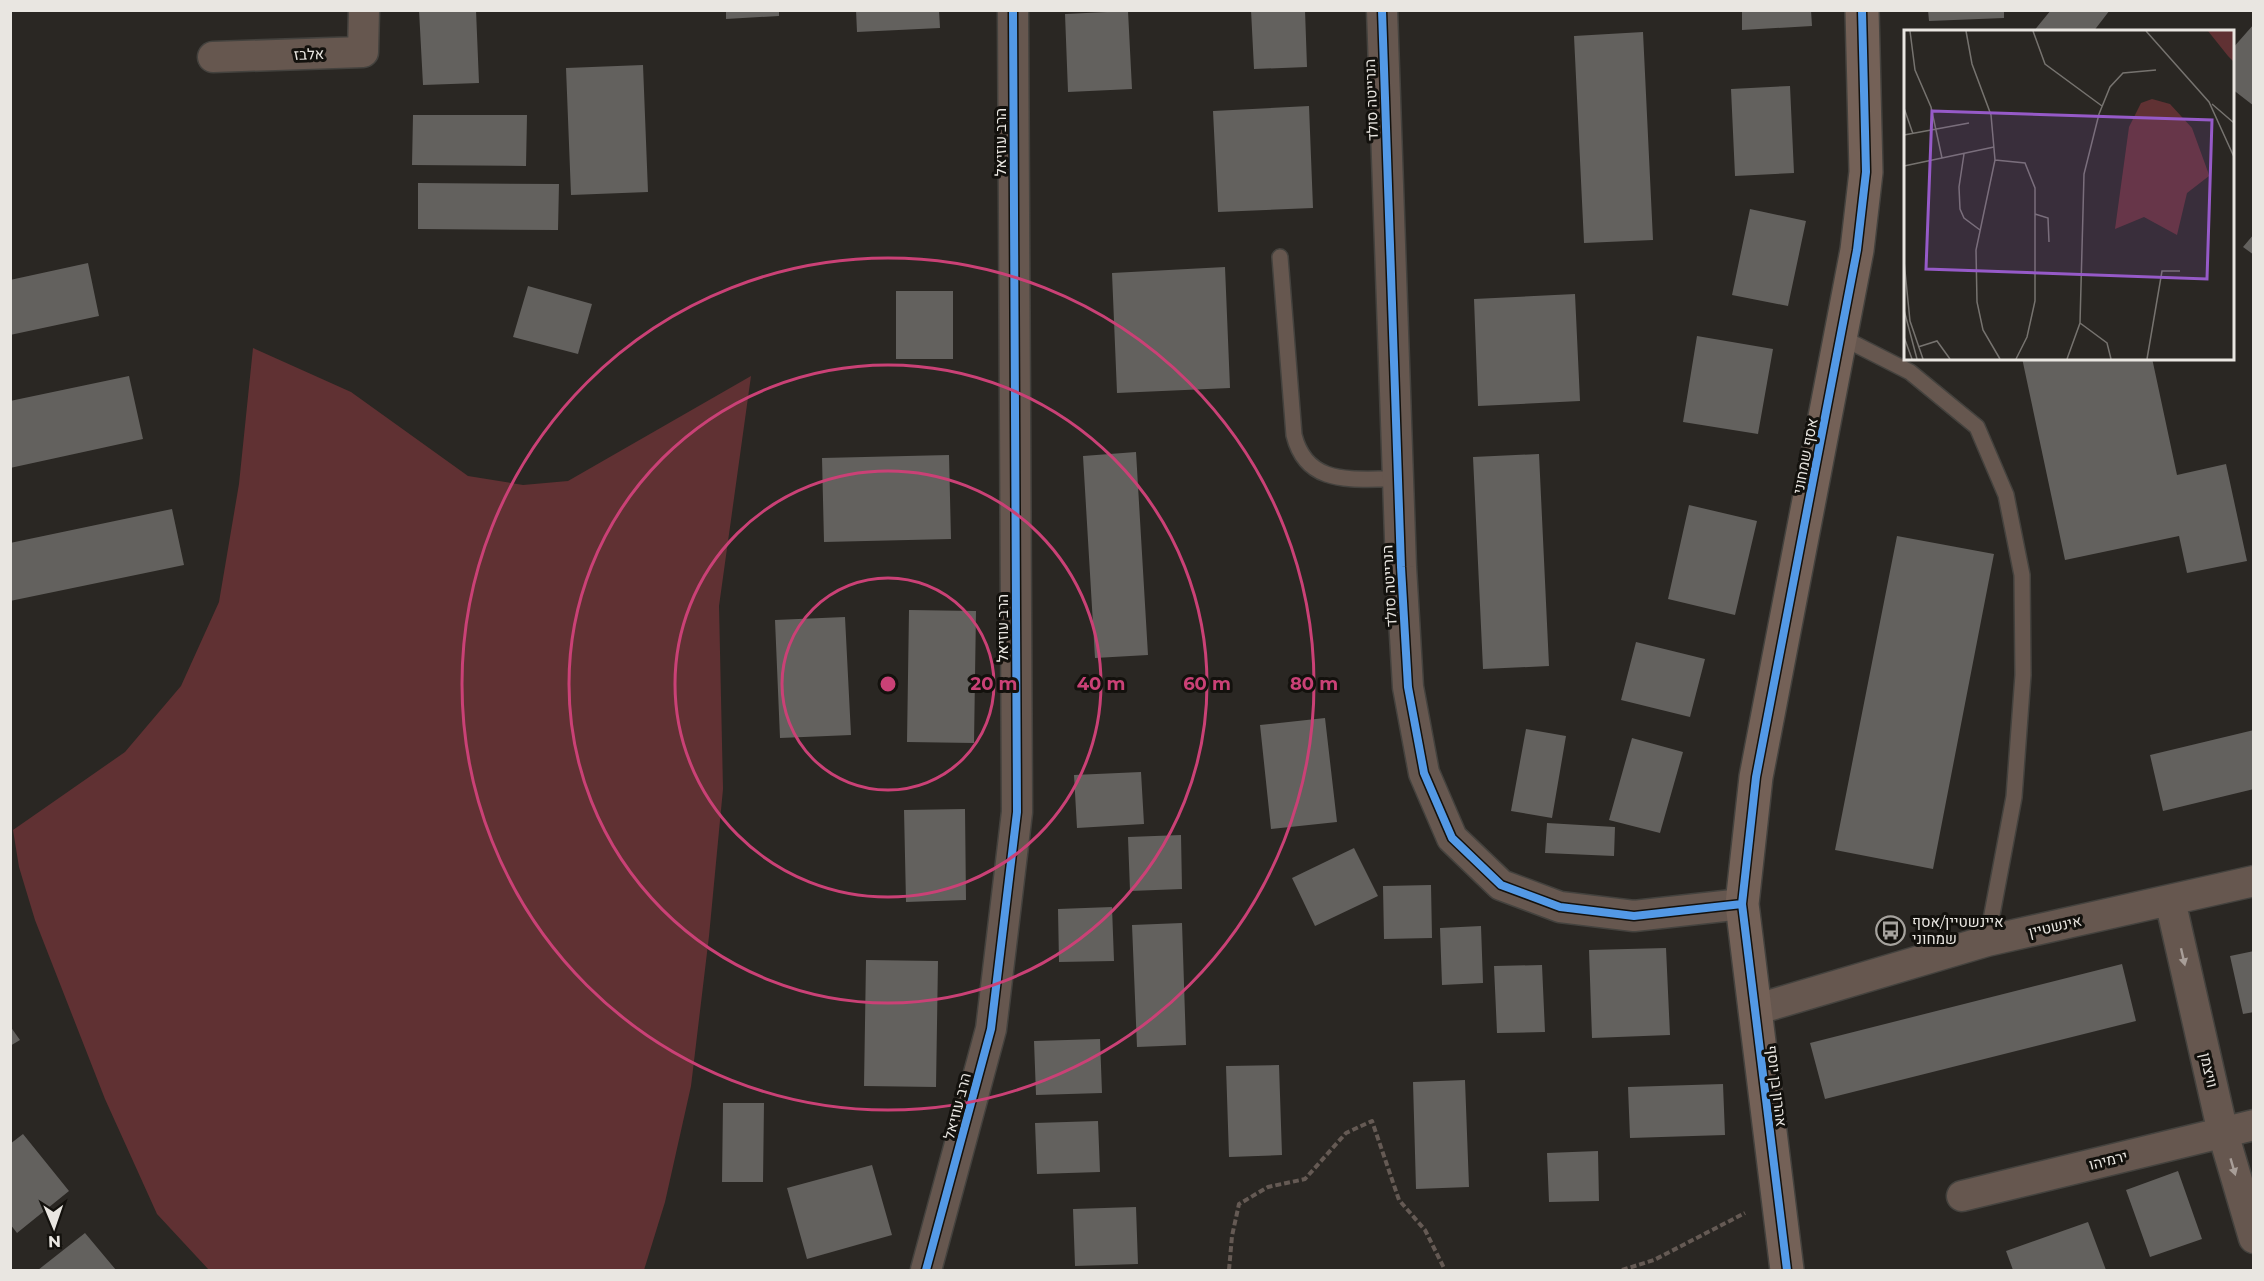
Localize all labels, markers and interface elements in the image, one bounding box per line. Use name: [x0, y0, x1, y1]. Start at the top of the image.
inset map: [1904, 30, 2234, 360]
street label: אלבז: [293, 44, 325, 64]
street label: הנרייטה סולד: [1360, 59, 1382, 141]
street label: הרב עוזיאל: [991, 108, 1010, 176]
street label: אסף שמחוני: [1788, 416, 1822, 496]
street label: הנרייטה סולד: [1377, 544, 1401, 628]
street label: הרב עוזיאל: [993, 594, 1012, 662]
text: 20 m: [971, 673, 1017, 695]
text: 40 m: [1077, 673, 1125, 695]
text: 60 m: [1183, 673, 1231, 695]
text: 80 m: [1290, 673, 1338, 695]
centre of rings: [878, 674, 898, 694]
street label: אינשטיין: [2026, 911, 2084, 941]
place label: איינשטיין/אסף שמחוני: [1912, 912, 2004, 948]
bus stop icon: איינשטיין/אסף שמחוני: [1875, 914, 1907, 946]
one-way arrow: [2179, 948, 2188, 967]
street label: אהרון בן יוסף: [1763, 1044, 1791, 1128]
street label: וויצמן: [2196, 1051, 2222, 1089]
street label: הרב עוזיאל: [939, 1071, 975, 1141]
street label: ירמיהו: [2087, 1146, 2129, 1174]
one-way arrow: [2229, 1158, 2238, 1176]
north arrow: [24, 1197, 84, 1257]
text: N: [48, 1232, 61, 1251]

